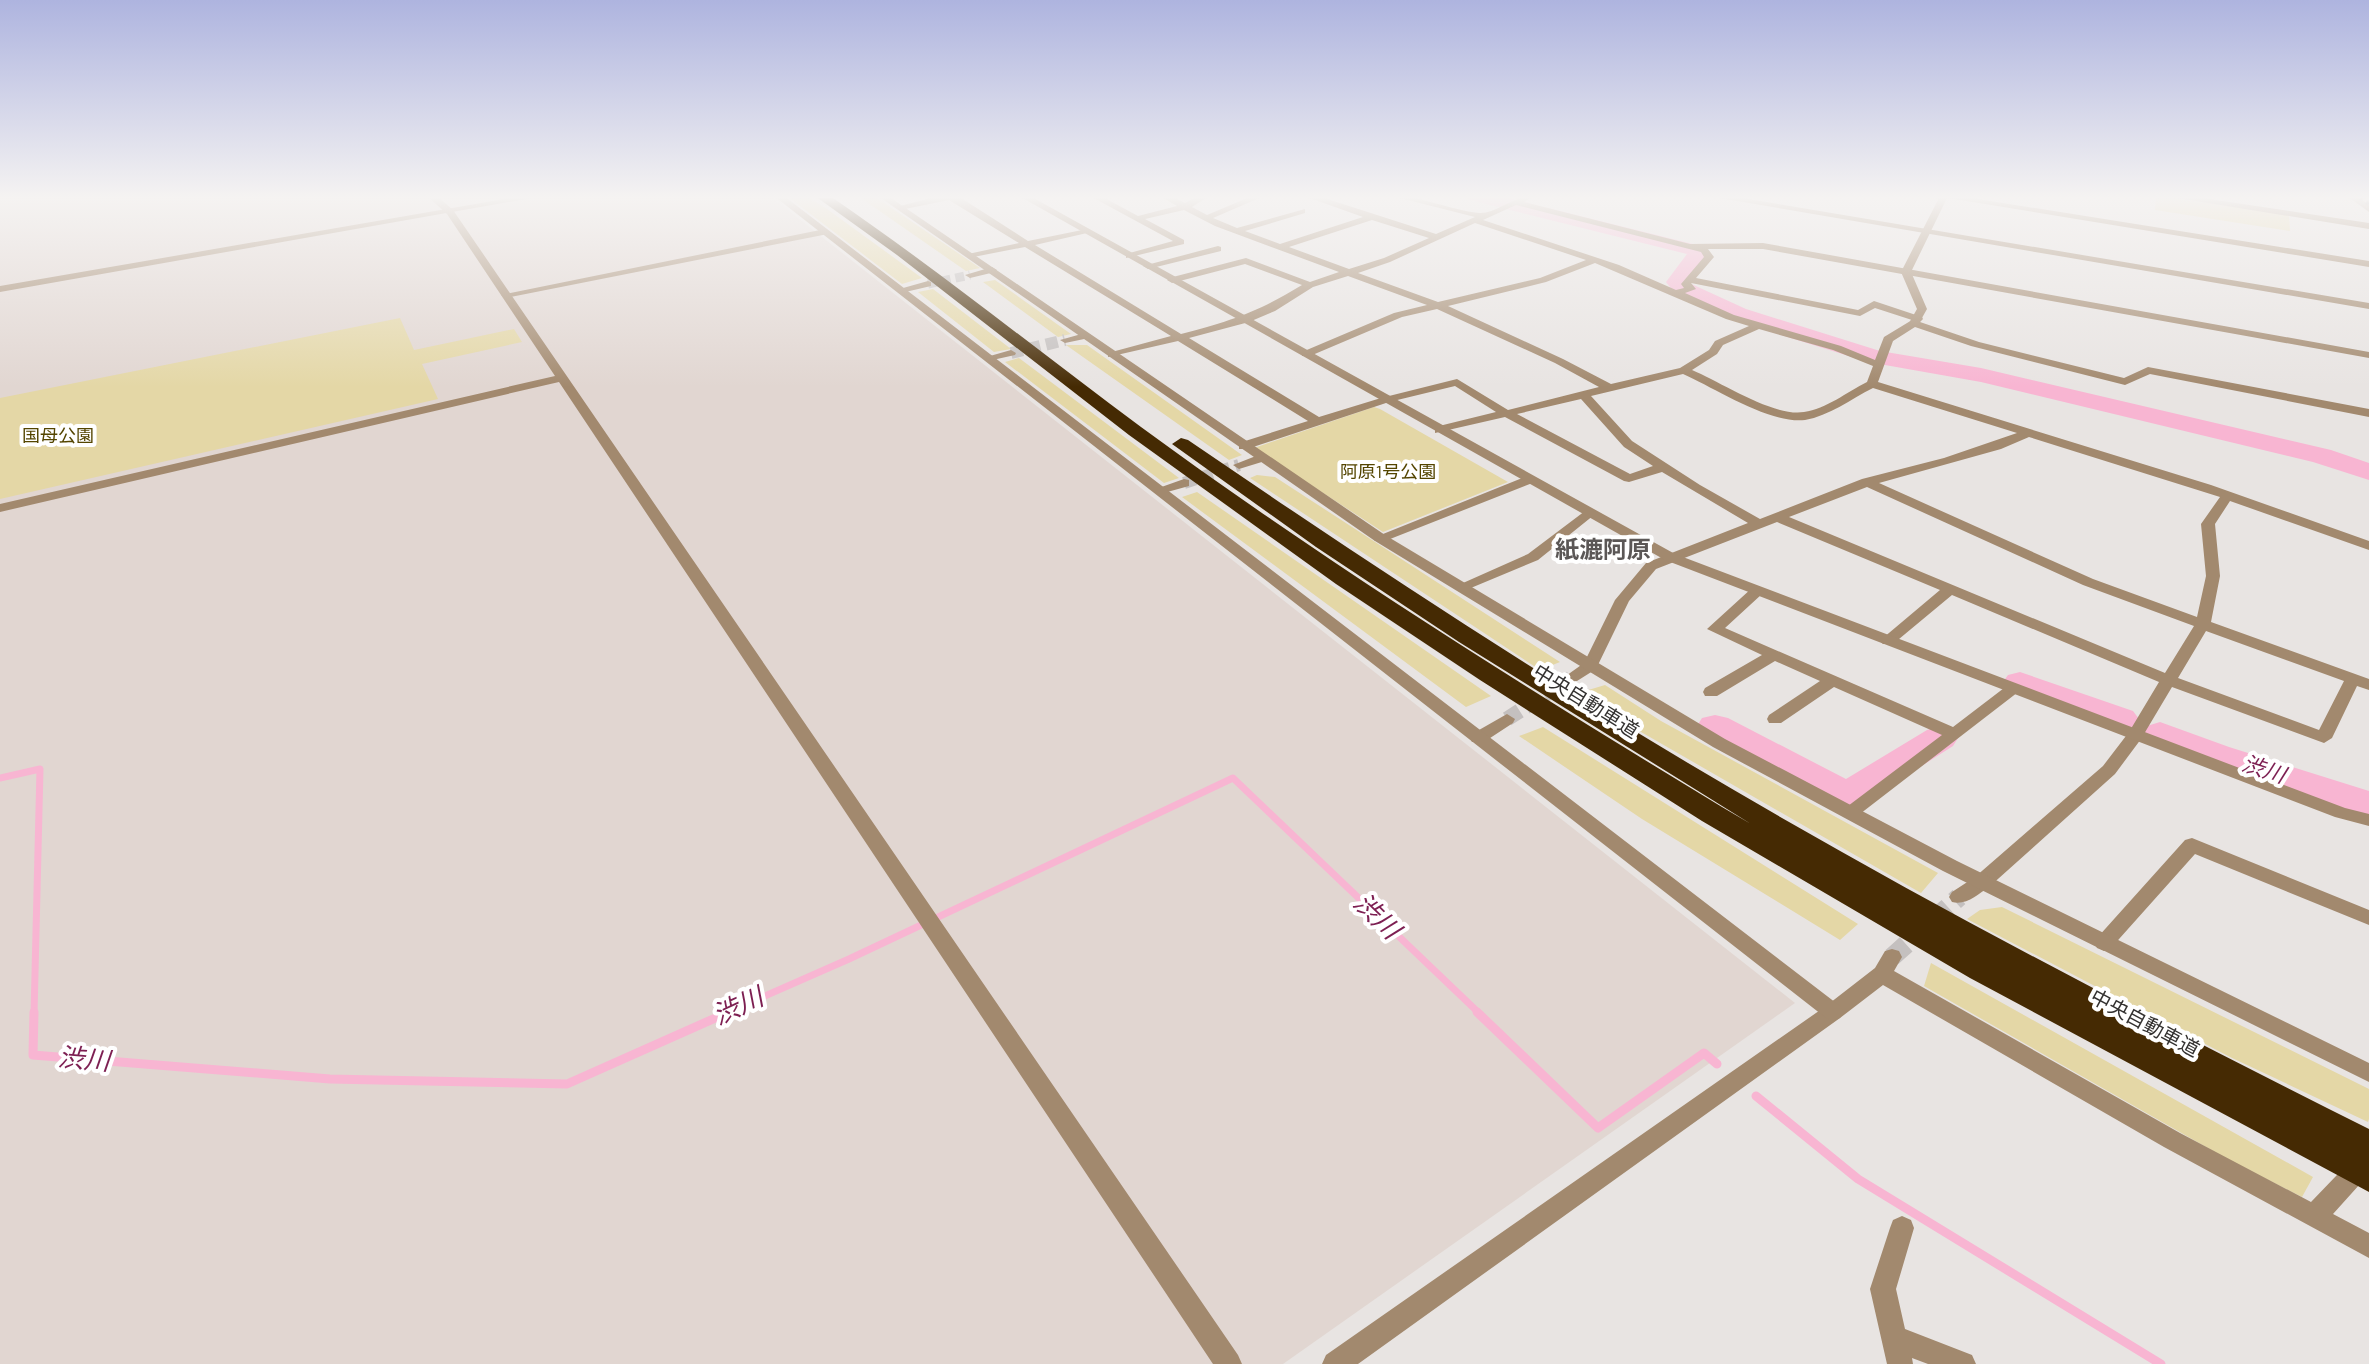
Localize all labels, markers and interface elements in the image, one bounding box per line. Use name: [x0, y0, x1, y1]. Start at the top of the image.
park label: 国母公園: [22, 424, 94, 446]
park label: 阿原1号公園: [1340, 460, 1436, 482]
district label: 紙漉阿原: [1555, 534, 1651, 563]
street label: 中央自動車道: [1529, 658, 1644, 742]
water label: 渋川: [2239, 749, 2291, 788]
water label: 渋川: [1349, 886, 1410, 946]
water label: 渋川: [707, 978, 770, 1030]
street label: 中央自動車道: [2087, 983, 2204, 1061]
water label: 渋川: [57, 1040, 114, 1075]

